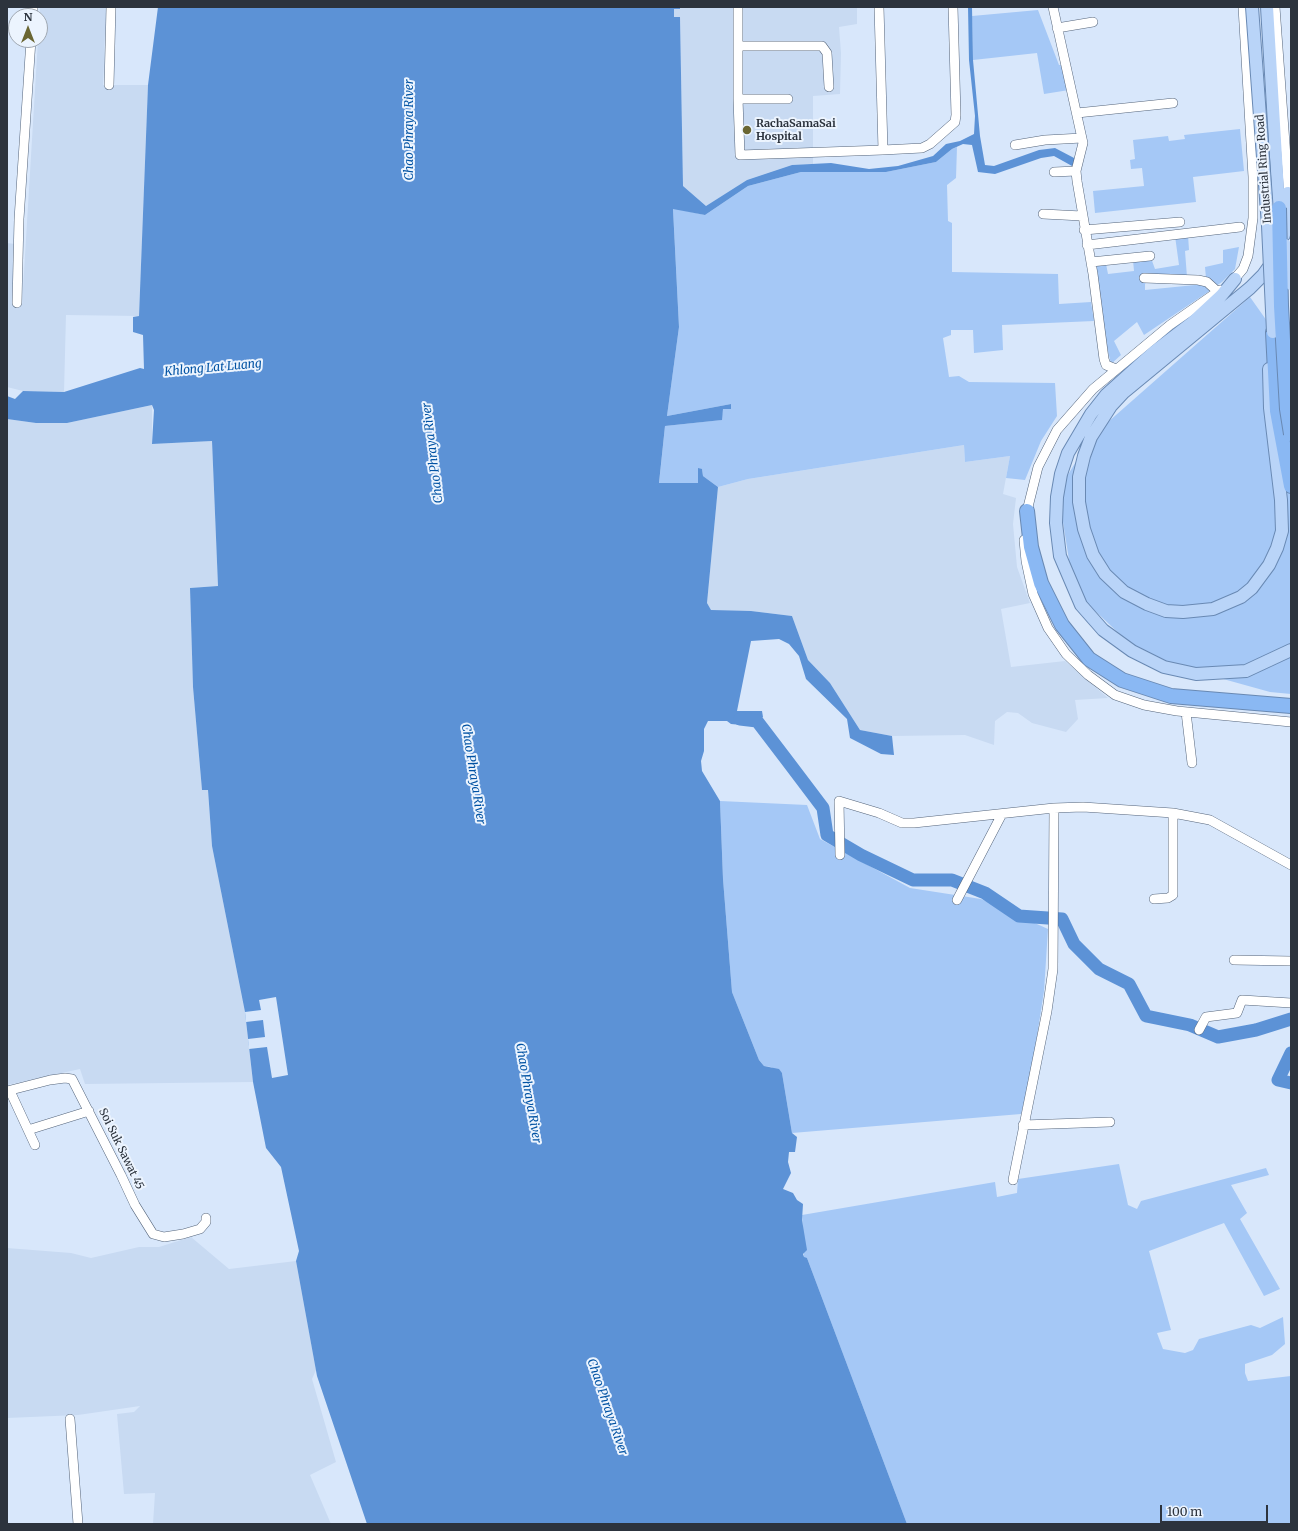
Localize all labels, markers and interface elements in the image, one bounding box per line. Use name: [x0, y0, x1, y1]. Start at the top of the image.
north arrow: [8, 8, 48, 48]
text: N: [24, 10, 32, 24]
water label: Chao Phraya River: [403, 79, 417, 181]
street label: Industrial Ring Road: [1254, 114, 1274, 224]
place label: RachaSamaSai Hospital: [756, 117, 836, 143]
marker: RachaSamaSai Hospital: [741, 124, 753, 136]
water label: Khlong Lat Luang: [164, 357, 262, 379]
water label: Chao Phraya River: [420, 402, 446, 504]
water label: Chao Phraya River: [458, 723, 488, 825]
water label: Chao Phraya River: [512, 1042, 544, 1144]
street label: Soi Suk Sawat 45: [96, 1106, 146, 1192]
water label: Chao Phraya River: [584, 1357, 630, 1457]
scale bar: [1162, 1497, 1270, 1523]
text: 100 m: [1167, 1504, 1202, 1519]

